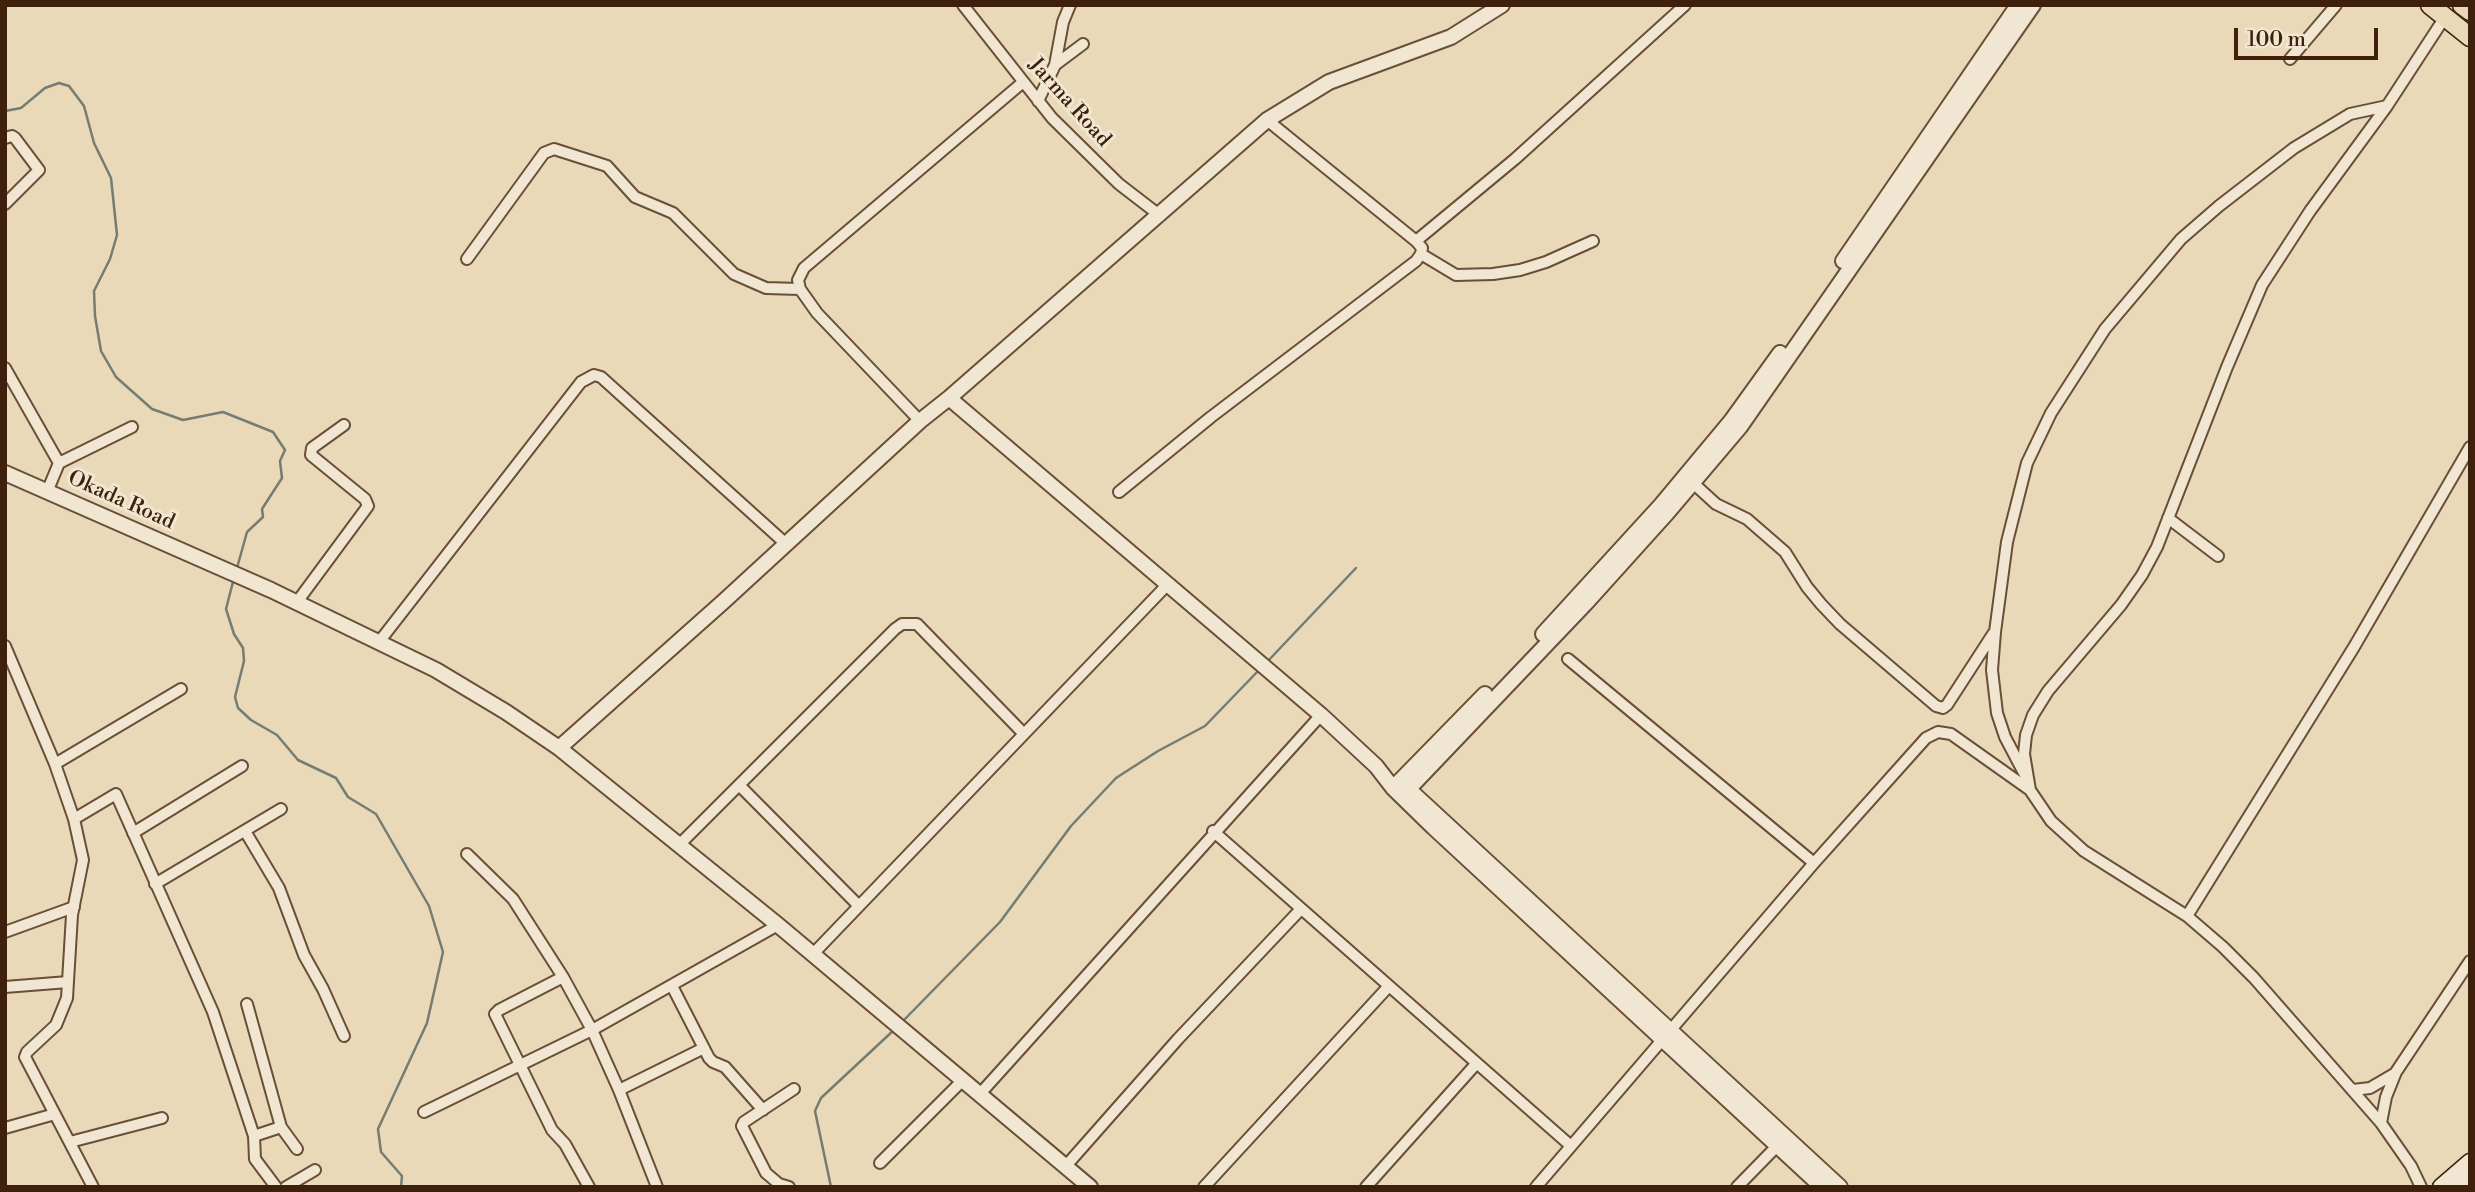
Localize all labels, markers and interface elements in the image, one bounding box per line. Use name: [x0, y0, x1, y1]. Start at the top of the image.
scale bar: [2237, 14, 2380, 58]
text: 100 m: [2247, 27, 2306, 53]
street label: Jarma Road: [1022, 53, 1116, 153]
street label: Okada Road: [64, 466, 178, 536]

